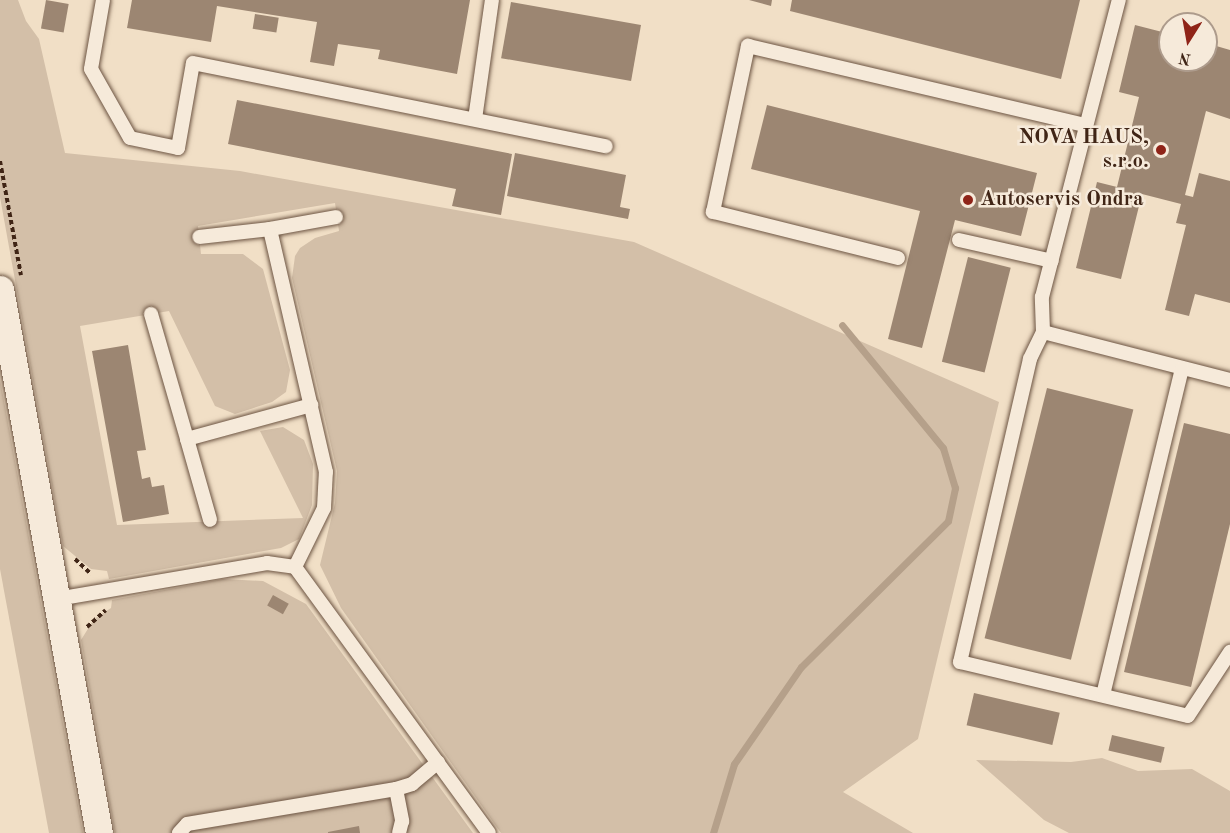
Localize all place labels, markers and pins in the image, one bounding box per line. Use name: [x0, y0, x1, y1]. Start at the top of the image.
place label: NOVA HAUS, s.r.o.: [1019, 125, 1149, 175]
marker: NOVA HAUS, s.r.o.: [1154, 143, 1168, 157]
place label: Autoservis Ondra: [980, 187, 1144, 213]
marker: Autoservis Ondra: [961, 193, 975, 207]

